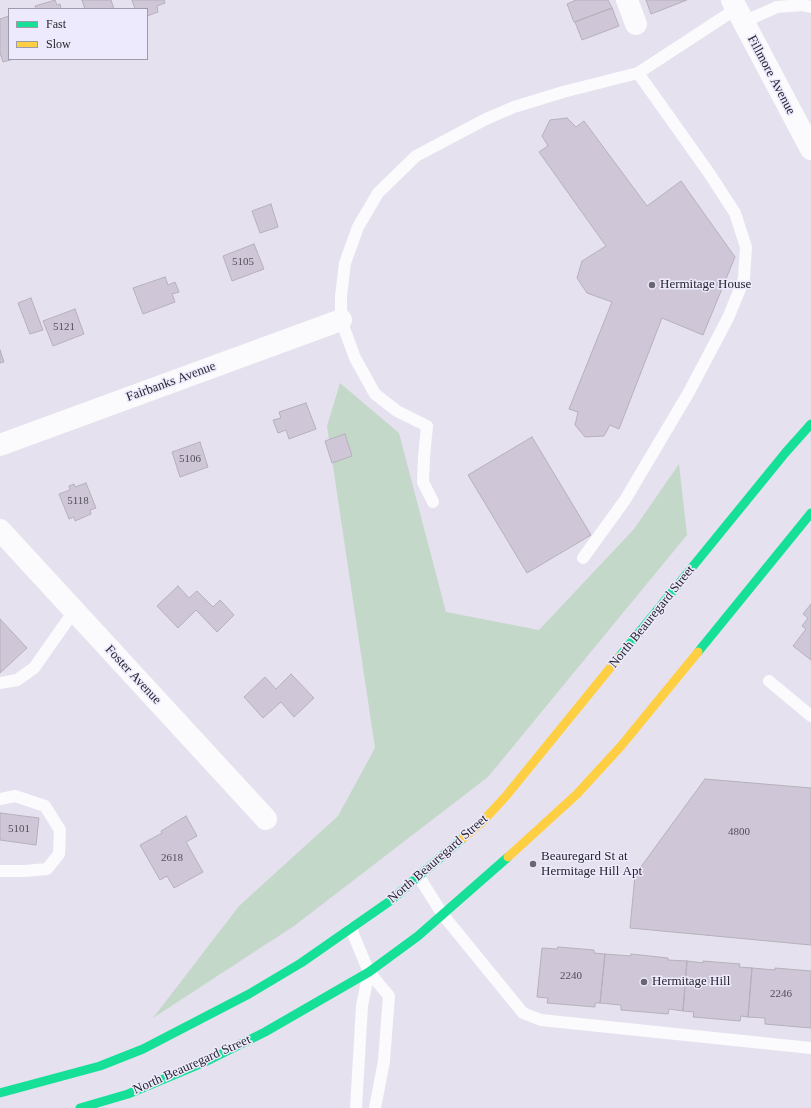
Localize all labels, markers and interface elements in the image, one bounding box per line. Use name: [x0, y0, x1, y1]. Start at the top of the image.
legend: [8, 8, 148, 60]
text: Fast: [46, 17, 66, 31]
street label: Fillmore Avenue: [744, 33, 798, 117]
text: Slow: [46, 37, 71, 51]
house number: 5105: [232, 255, 254, 269]
place label: Hermitage House: [660, 277, 751, 293]
marker: Hermitage House: [647, 280, 657, 290]
house number: 5121: [53, 320, 75, 334]
street label: Fairbanks Avenue: [124, 359, 218, 405]
house number: 5106: [179, 452, 201, 466]
house number: 5118: [67, 494, 89, 508]
street label: North Beauregard Street: [606, 563, 698, 671]
street label: Foster Avenue: [102, 642, 164, 708]
street label: North Beauregard Street: [385, 811, 491, 907]
house number: 5101: [8, 822, 30, 836]
house number: 4800: [728, 825, 750, 839]
place label: Beauregard St at Hermitage Hill Apt: [541, 849, 642, 880]
house number: 2618: [161, 851, 183, 865]
marker: Beauregard St at Hermitage Hill Apt: [528, 859, 538, 869]
house number: 2240: [560, 969, 582, 983]
place label: Hermitage Hill: [652, 974, 730, 990]
marker: Hermitage Hill: [639, 977, 649, 987]
house number: 2246: [770, 987, 792, 1001]
street label: North Beauregard Street: [131, 1032, 253, 1098]

